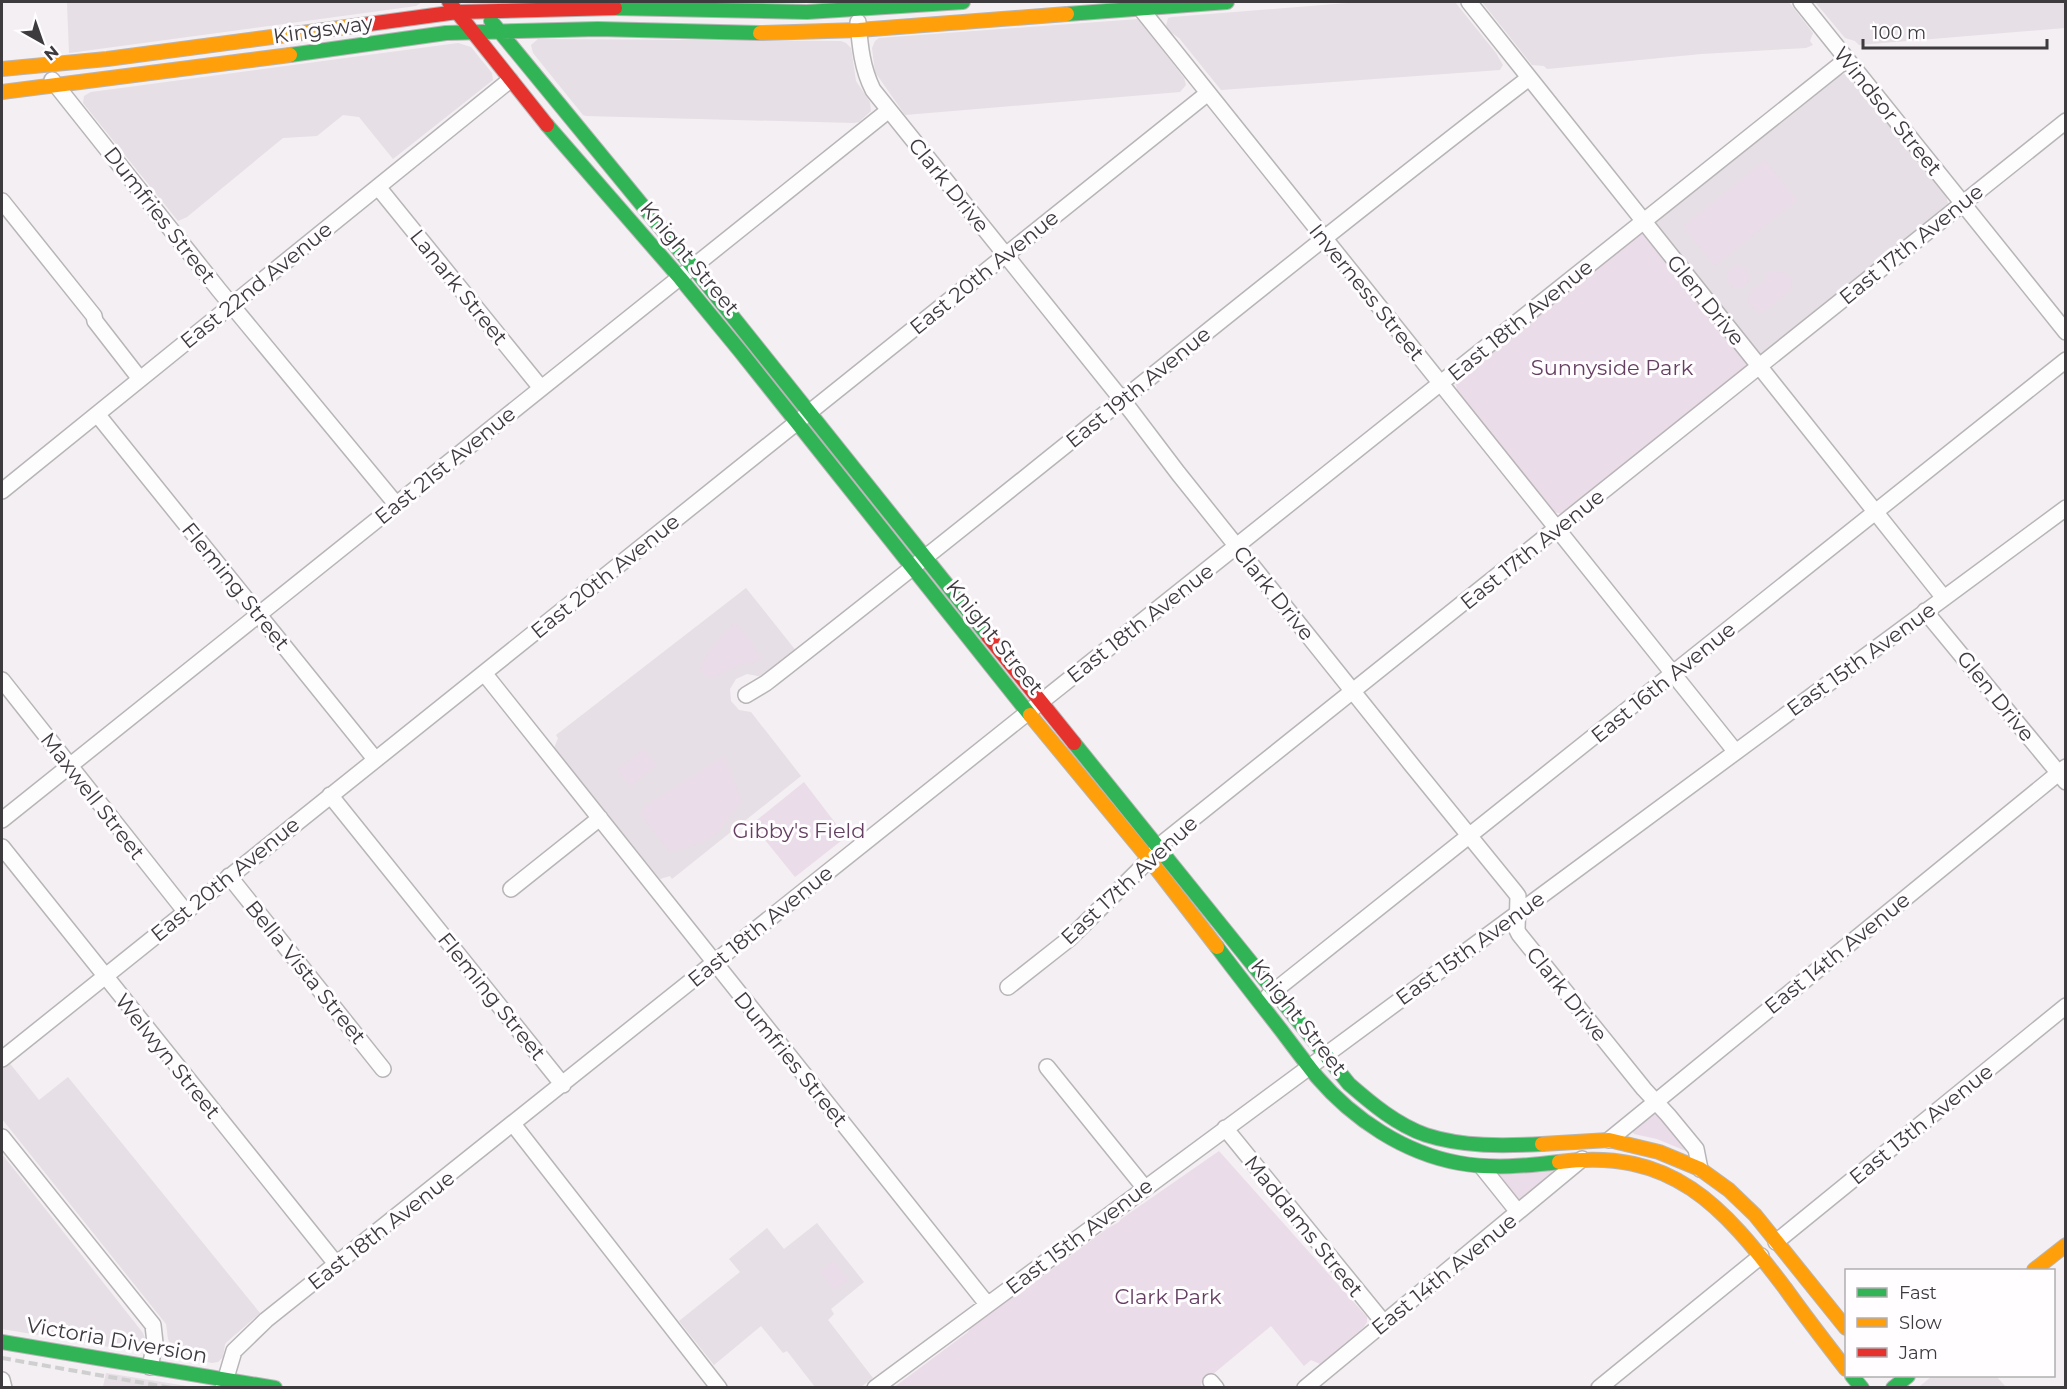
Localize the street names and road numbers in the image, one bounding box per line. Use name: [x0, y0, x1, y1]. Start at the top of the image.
street label: Kingsway: [271, 10, 375, 48]
street label: Windsor Street: [1829, 42, 1947, 180]
street label: Clark Drive: [903, 133, 995, 237]
street label: Dumfries Street: [99, 142, 221, 288]
street label: East 17th Avenue: [1834, 178, 1988, 310]
street label: Knight Street: [635, 196, 745, 320]
street label: East 20th Avenue: [905, 204, 1063, 340]
street label: East 22nd Avenue: [175, 216, 337, 354]
street label: Inverness Street: [1304, 219, 1430, 365]
street label: Lanark Street: [405, 224, 513, 350]
street label: Glen Drive: [1662, 250, 1750, 350]
street label: East 18th Avenue: [1443, 254, 1597, 386]
street label: East 19th Avenue: [1061, 321, 1215, 453]
street label: East 21st Avenue: [370, 401, 520, 529]
street label: East 17th Avenue: [1455, 483, 1609, 615]
street label: East 20th Avenue: [526, 508, 684, 644]
street label: Fleming Street: [177, 517, 295, 655]
street label: Clark Drive: [1228, 541, 1320, 645]
street label: East 18th Avenue: [1062, 558, 1218, 688]
street label: Knight Street: [941, 574, 1049, 700]
street label: East 15th Avenue: [1782, 597, 1940, 721]
street label: East 16th Avenue: [1586, 616, 1740, 748]
street label: Glen Drive: [1952, 646, 2040, 746]
street label: Maxwell Street: [36, 727, 150, 865]
street label: East 17th Avenue: [1056, 810, 1202, 950]
street label: East 20th Avenue: [146, 811, 304, 947]
street label: East 18th Avenue: [683, 860, 837, 992]
street label: East 15th Avenue: [1391, 886, 1549, 1010]
street label: East 14th Avenue: [1759, 887, 1915, 1019]
street label: Bella Vista Street: [240, 895, 372, 1049]
street label: Fleming Street: [433, 927, 551, 1065]
street label: Clark Drive: [1521, 942, 1613, 1046]
street label: Knight Street: [1246, 954, 1352, 1080]
street label: Dumfries Street: [729, 986, 853, 1132]
street label: Welwyn Street: [110, 989, 226, 1123]
street label: East 13th Avenue: [1844, 1058, 1998, 1190]
street label: Maddams Street: [1239, 1150, 1369, 1302]
street label: East 18th Avenue: [303, 1165, 459, 1295]
street label: East 15th Avenue: [1001, 1173, 1157, 1299]
street label: East 14th Avenue: [1366, 1208, 1522, 1340]
street label: Victoria Diversion: [25, 1312, 209, 1368]

